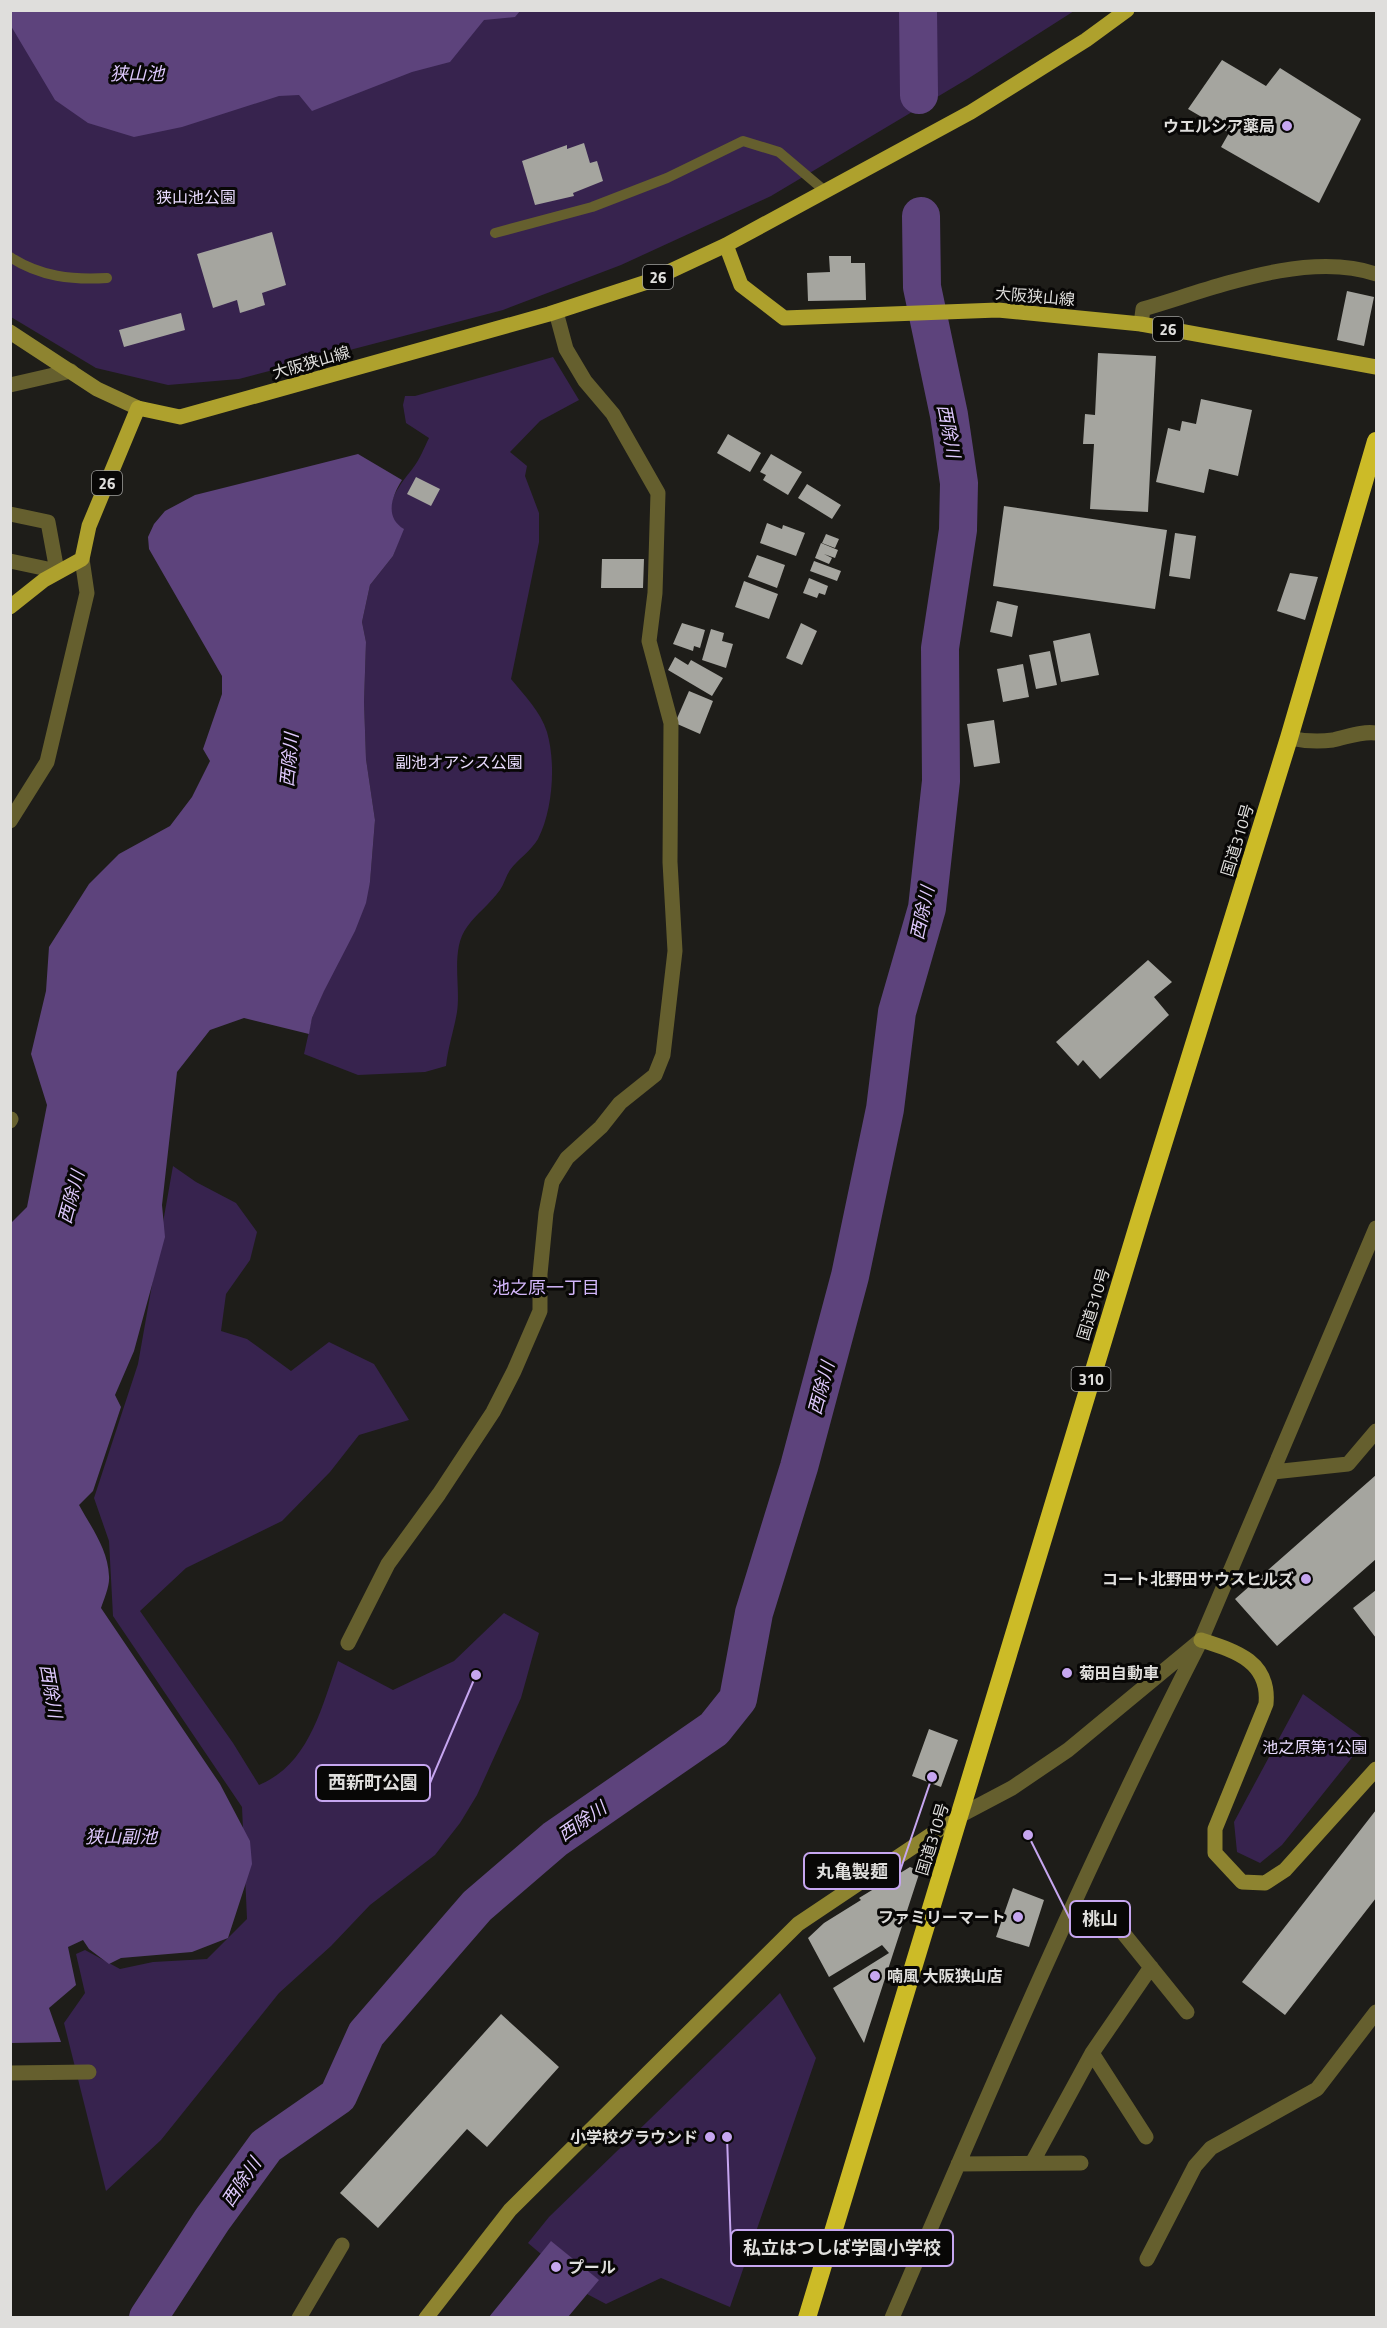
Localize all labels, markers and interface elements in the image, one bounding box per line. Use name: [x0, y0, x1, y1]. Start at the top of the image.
water label: 狭山池: [110, 60, 166, 87]
place label: ウエルシア薬局: [1163, 114, 1275, 138]
marker: ウエルシア薬局: [1280, 119, 1294, 133]
park label: 狭山池公園: [156, 185, 236, 209]
road number: 26: [643, 265, 673, 289]
street label: 大阪狭山線: [994, 281, 1076, 311]
road number: 26: [1153, 317, 1183, 341]
street label: 大阪狭山線: [269, 339, 353, 385]
water label: 西除川: [931, 402, 968, 462]
road number: 26: [92, 471, 122, 495]
water label: 西除川: [273, 730, 305, 788]
park label: 副池オアシス公園: [395, 750, 523, 774]
street label: 国道310号: [1215, 801, 1259, 879]
water label: 西除川: [903, 882, 941, 942]
water label: 西除川: [51, 1165, 92, 1227]
street label: 国道310号: [1071, 1265, 1115, 1343]
district label: 池之原一丁目: [492, 1274, 600, 1301]
water label: 西除川: [801, 1356, 842, 1418]
road number: 310: [1072, 1367, 1110, 1391]
place label: コート北野田サウスヒルズ: [1102, 1567, 1294, 1591]
marker: コート北野田サウスヒルズ: [1299, 1572, 1313, 1586]
place label: 菊田自動車: [1079, 1661, 1159, 1685]
water label: 西除川: [33, 1662, 69, 1722]
marker: 菊田自動車: [1060, 1666, 1074, 1680]
park label: 池之原第1公園: [1263, 1735, 1367, 1759]
callout: 西新町公園: [316, 1765, 430, 1801]
text: 西新町公園: [328, 1769, 418, 1796]
water label: 西除川: [552, 1793, 613, 1848]
street label: 国道310号: [910, 1800, 954, 1878]
water label: 狭山副池: [85, 1823, 159, 1850]
callout: 丸亀製麺: [804, 1853, 900, 1889]
text: 丸亀製麺: [816, 1858, 888, 1885]
callout: 桃山: [1070, 1901, 1130, 1937]
place label: ファミリーマート: [878, 1905, 1006, 1929]
text: 桃山: [1082, 1905, 1118, 1932]
marker: ファミリーマート: [1011, 1910, 1025, 1924]
place label: 喃風 大阪狭山店: [887, 1964, 1003, 1988]
marker: 喃風 大阪狭山店: [868, 1969, 882, 1983]
place label: 小学校グラウンド: [570, 2125, 698, 2149]
marker: 小学校グラウンド: [703, 2130, 717, 2144]
water label: 西除川: [215, 2150, 268, 2212]
callout: 私立はつしば学園小学校: [731, 2230, 953, 2266]
text: 私立はつしば学園小学校: [743, 2234, 941, 2261]
place label: プール: [568, 2255, 616, 2279]
marker: プール: [549, 2260, 563, 2274]

